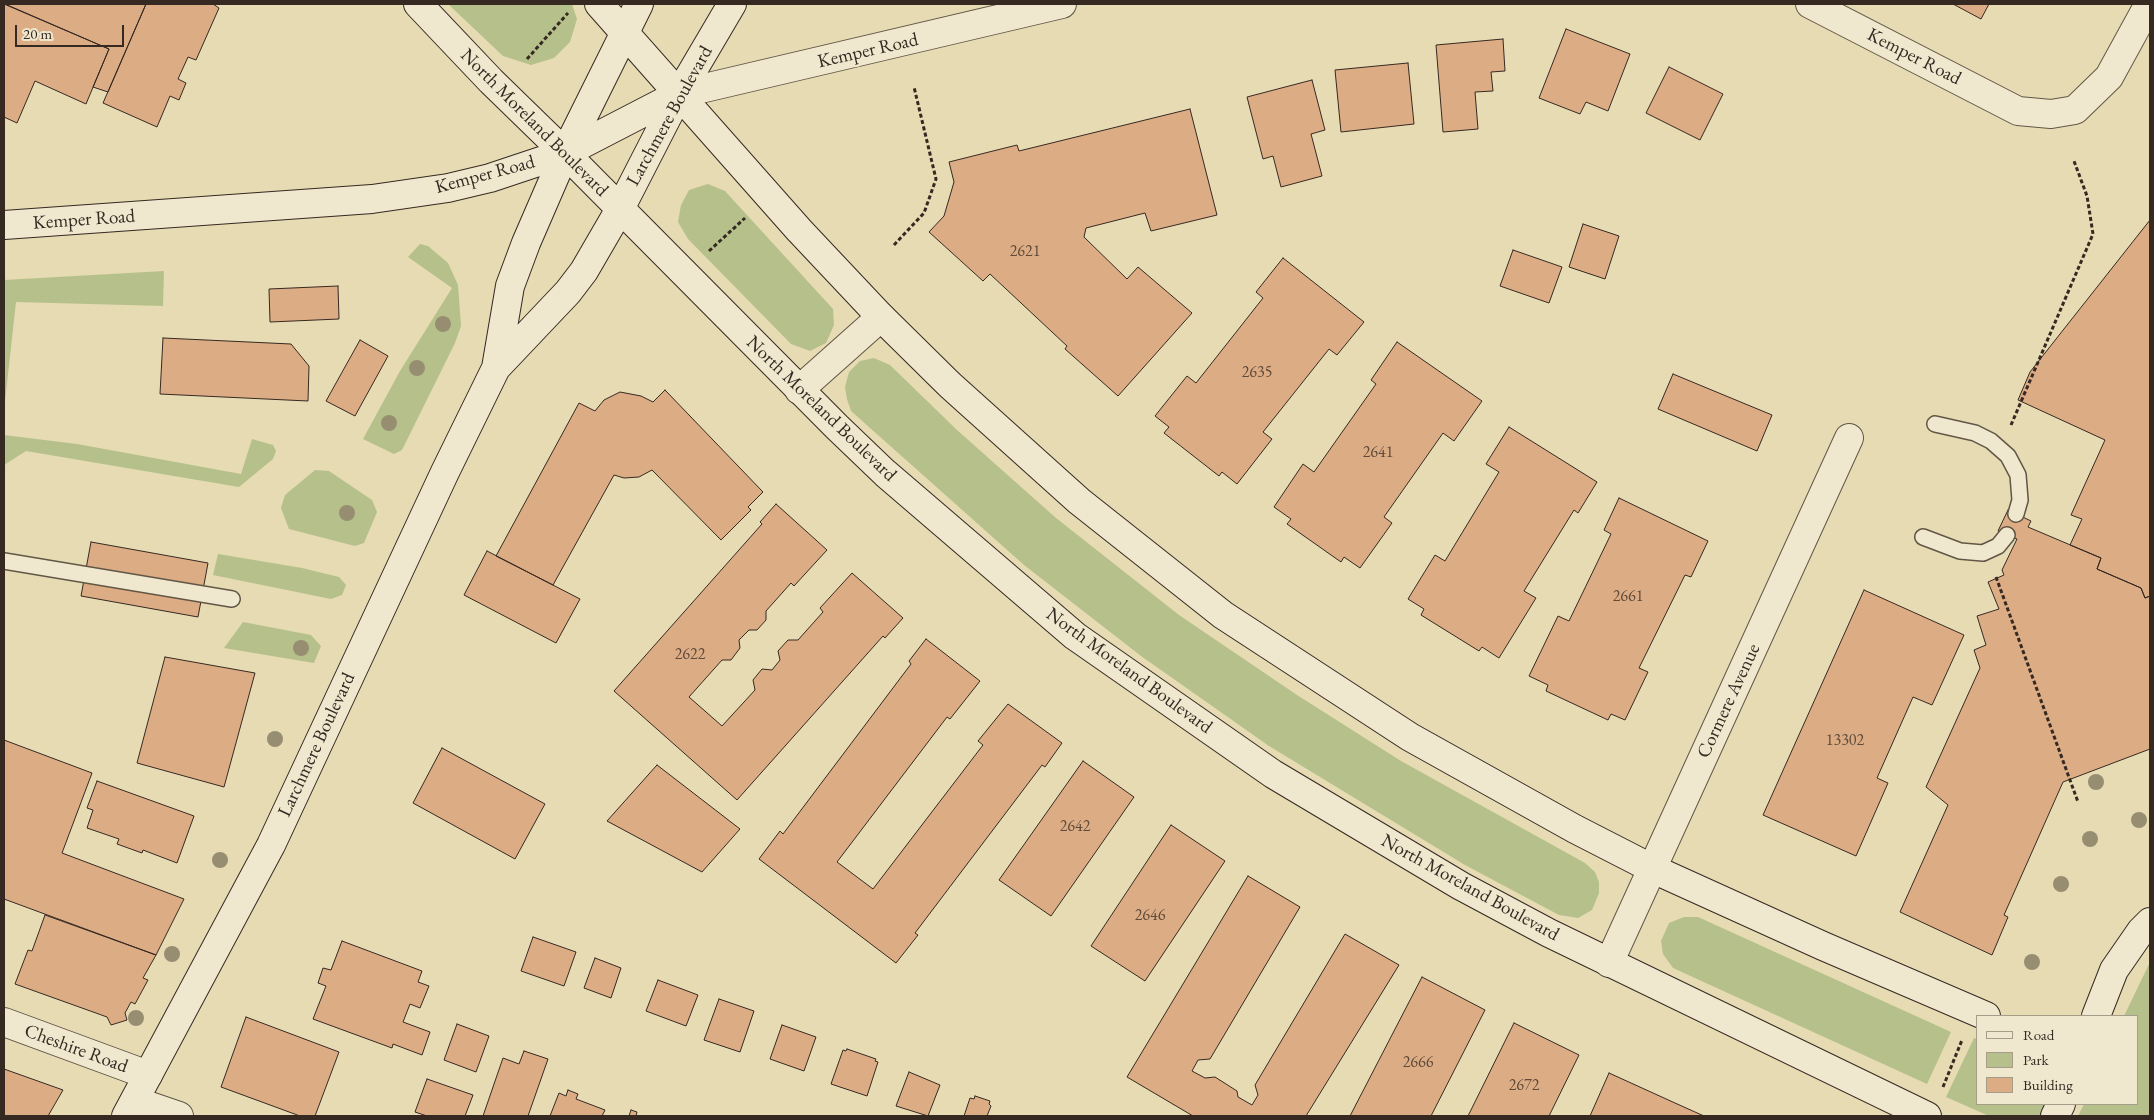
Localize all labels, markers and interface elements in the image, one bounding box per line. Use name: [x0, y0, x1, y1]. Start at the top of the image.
scale bar: [18, 15, 126, 47]
text: 20 m: [23, 24, 52, 43]
street label: Kemper Road: [1863, 24, 1965, 90]
street label: Kemper Road: [816, 28, 920, 74]
street label: Larchmere Boulevard: [622, 42, 718, 190]
street label: North Moreland Boulevard: [455, 44, 613, 202]
street label: Kemper Road: [433, 151, 537, 199]
street label: Kemper Road: [32, 205, 136, 235]
house number: 2621: [1010, 242, 1040, 262]
street label: North Moreland Boulevard: [741, 331, 901, 487]
house number: 2635: [1242, 363, 1272, 383]
house number: 2641: [1363, 443, 1393, 463]
house number: 2661: [1613, 587, 1643, 607]
street label: North Moreland Boulevard: [1041, 603, 1217, 739]
street label: Cormere Avenue: [1693, 640, 1765, 762]
house number: 2622: [675, 645, 705, 665]
street label: Larchmere Boulevard: [274, 669, 360, 821]
house number: 13302: [1826, 731, 1864, 751]
house number: 2642: [1060, 817, 1090, 837]
street label: North Moreland Boulevard: [1377, 830, 1563, 946]
house number: 2646: [1135, 906, 1165, 926]
legend: [1976, 1015, 2139, 1105]
street label: Cheshire Road: [21, 1020, 131, 1078]
text: Road: [2023, 1025, 2054, 1044]
text: Park: [2023, 1050, 2049, 1069]
house number: 2666: [1403, 1053, 1433, 1073]
text: Building: [2023, 1075, 2073, 1094]
house number: 2672: [1509, 1076, 1539, 1096]

